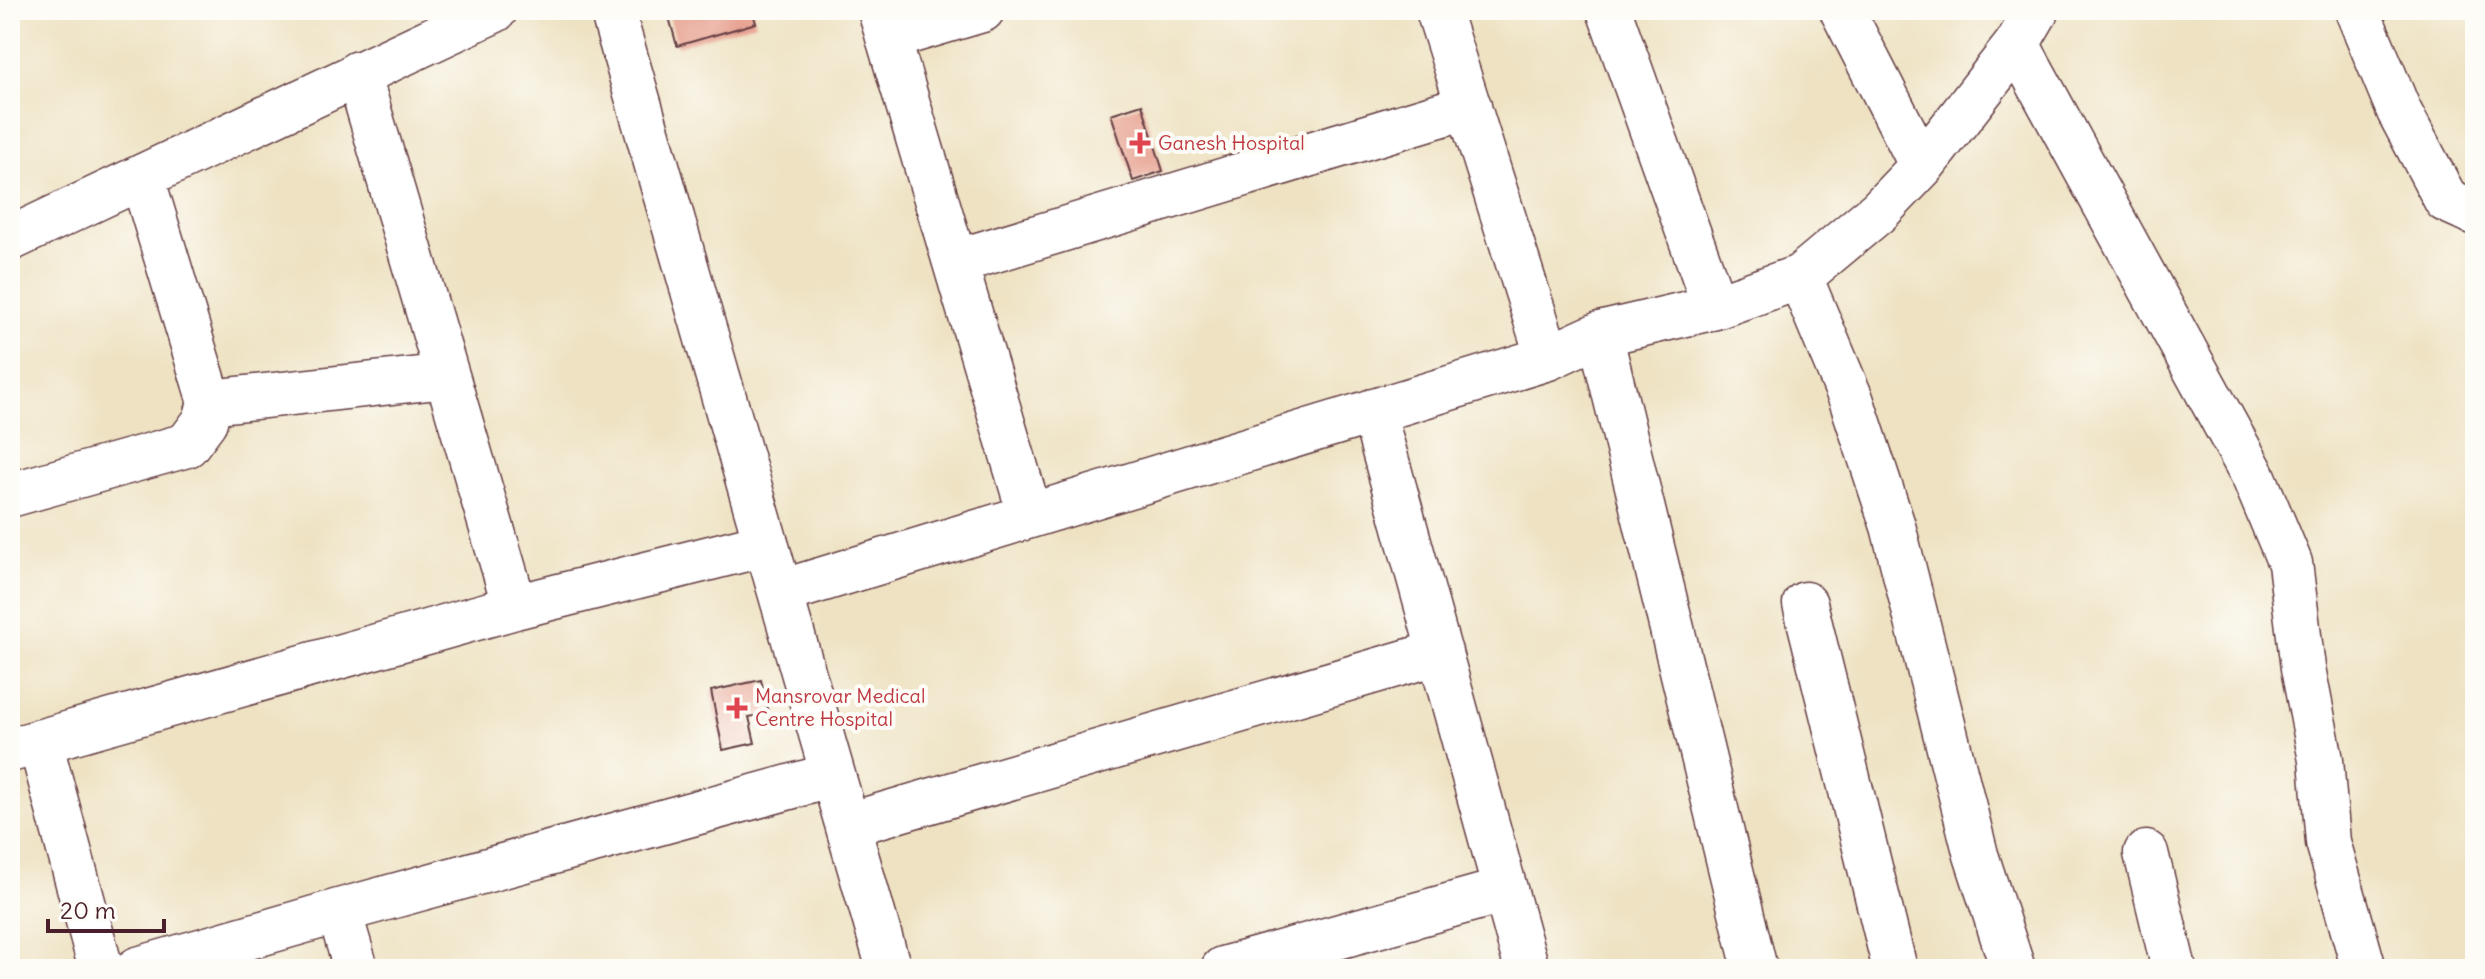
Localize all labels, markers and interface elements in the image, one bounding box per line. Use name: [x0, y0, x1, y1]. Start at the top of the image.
place label: Ganesh Hospital: [1158, 130, 1305, 155]
marker: Ganesh Hospital: [1129, 132, 1151, 154]
place label: Mansrovar Medical Centre Hospital: [755, 683, 925, 731]
marker: Mansrovar Medical Centre Hospital: [726, 697, 748, 719]
scale bar: [48, 883, 164, 933]
text: 20 m: [60, 895, 116, 925]

